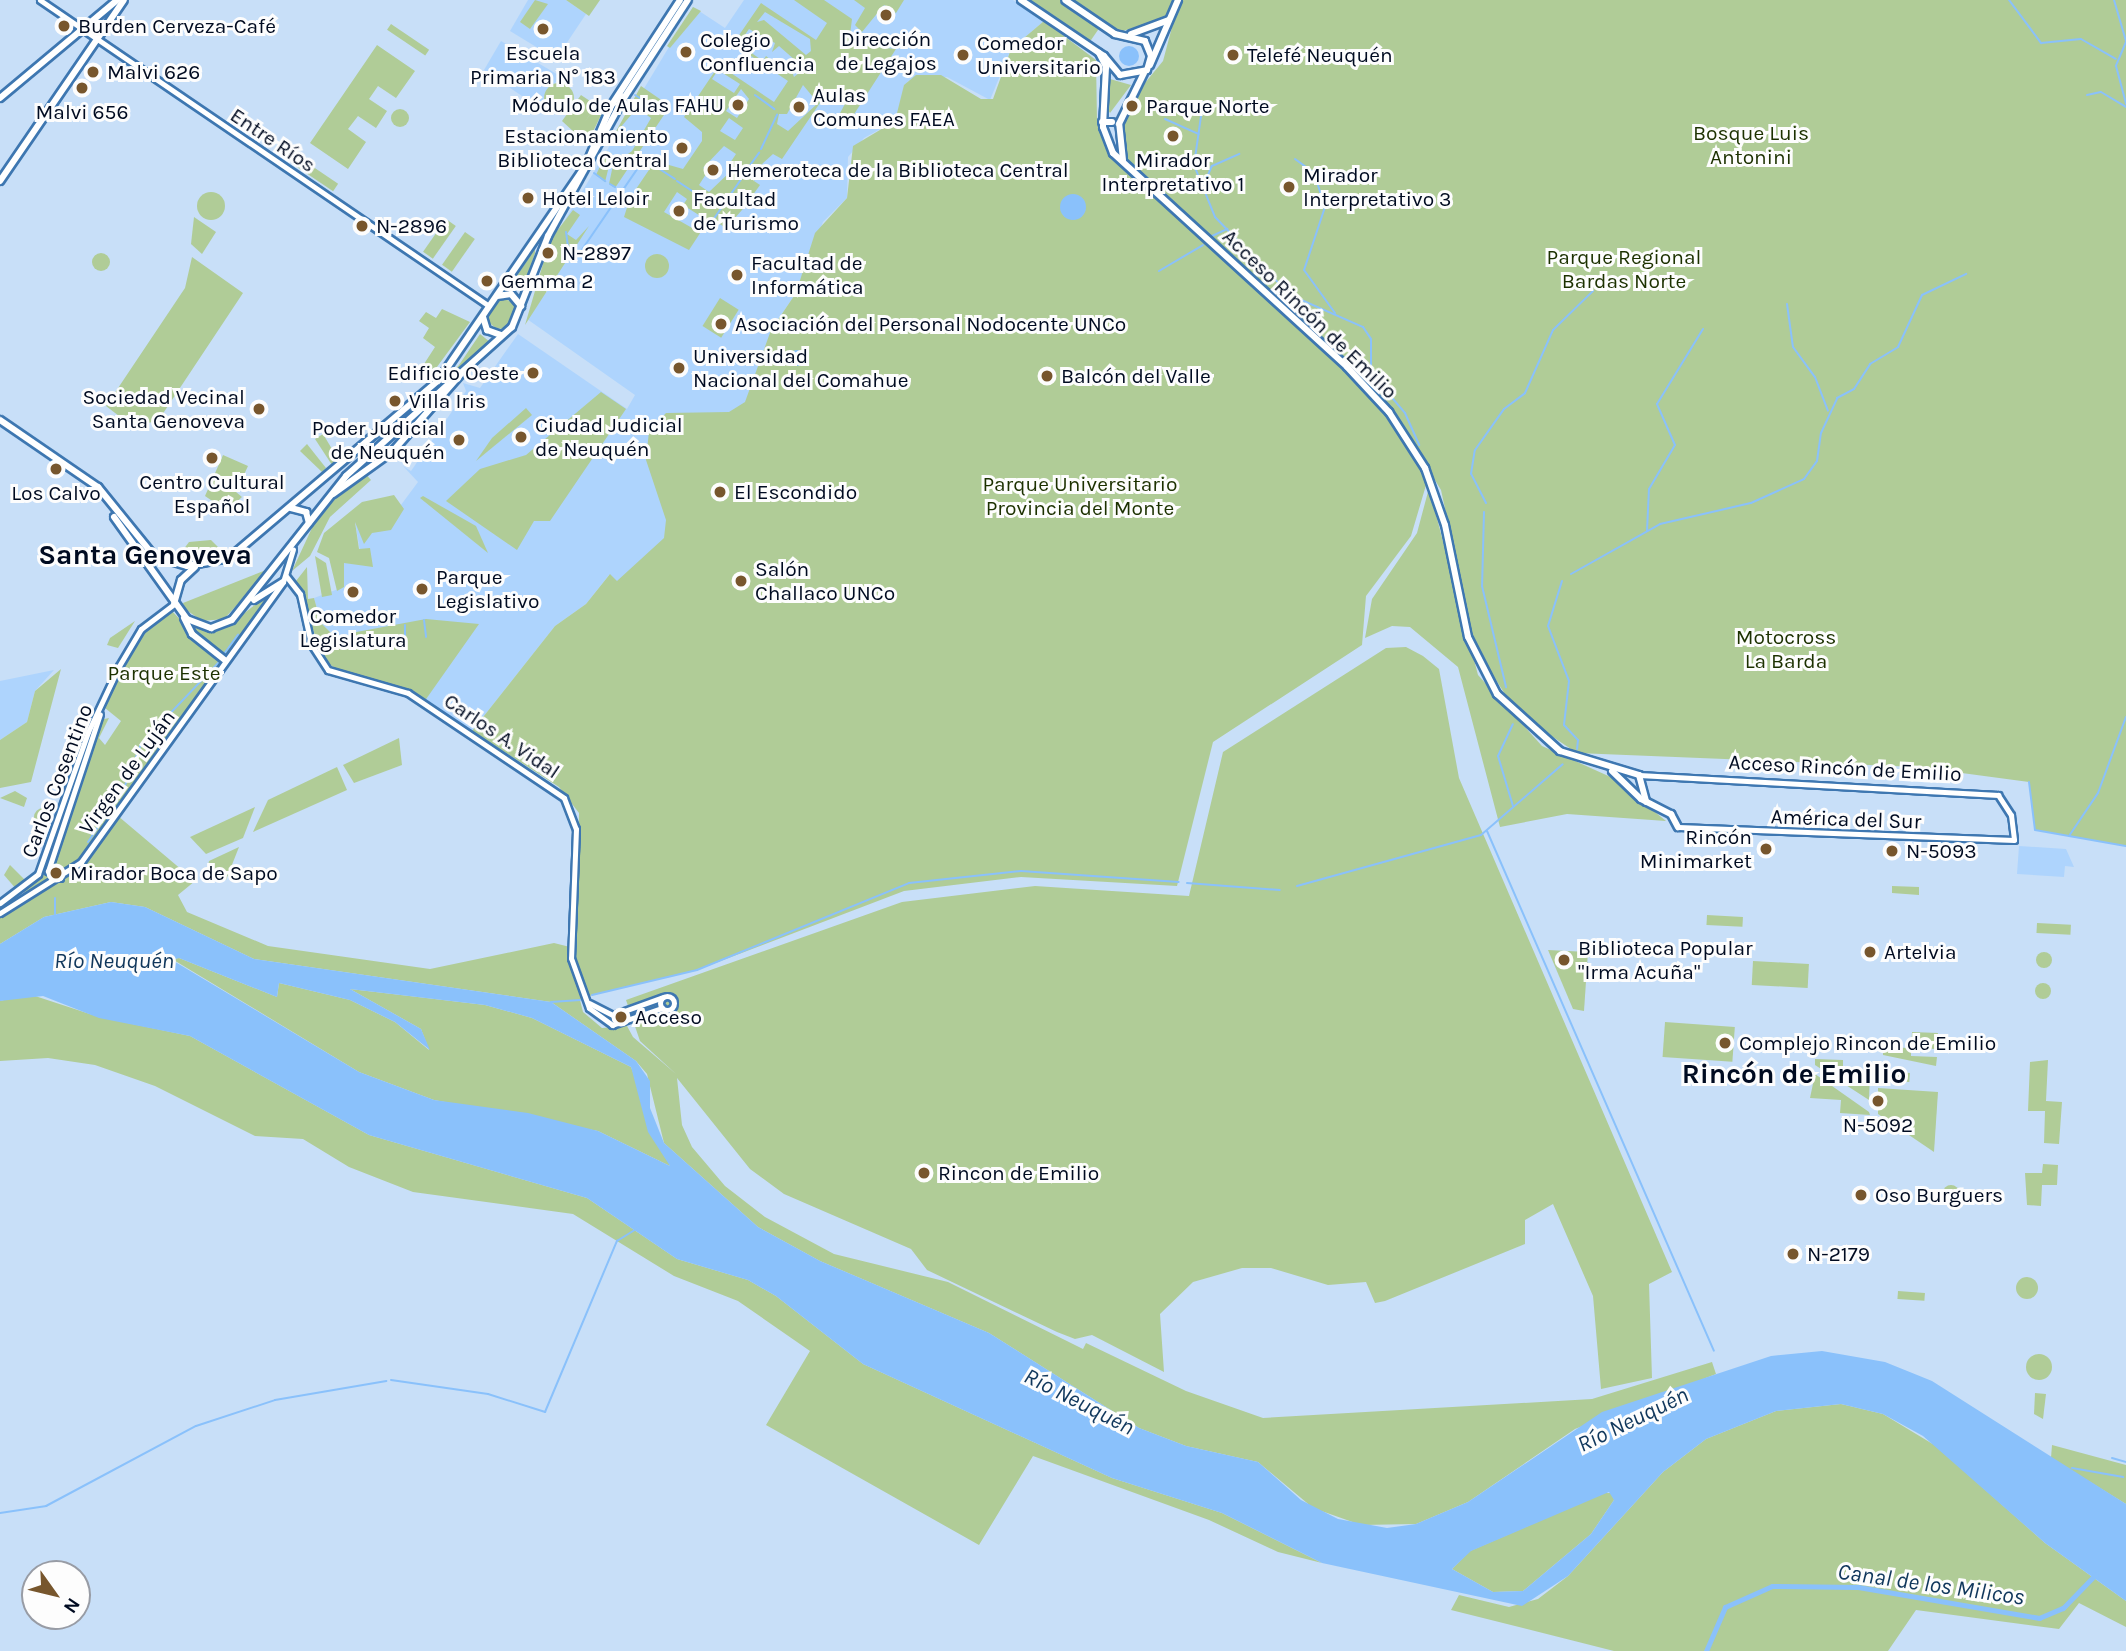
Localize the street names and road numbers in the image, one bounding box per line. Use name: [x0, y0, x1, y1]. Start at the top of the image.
street label: Entre Ríos: [226, 102, 320, 178]
street label: Acceso Rincón de Emilio: [1217, 224, 1403, 404]
street label: Carlos A. Vidal: [439, 688, 565, 784]
street label: Carlos Cosentino: [16, 701, 98, 861]
street label: Virgen de Luján: [74, 705, 180, 839]
street label: Acceso Rincón de Emilio: [1728, 749, 1962, 787]
street label: América del Sur: [1770, 804, 1922, 834]

